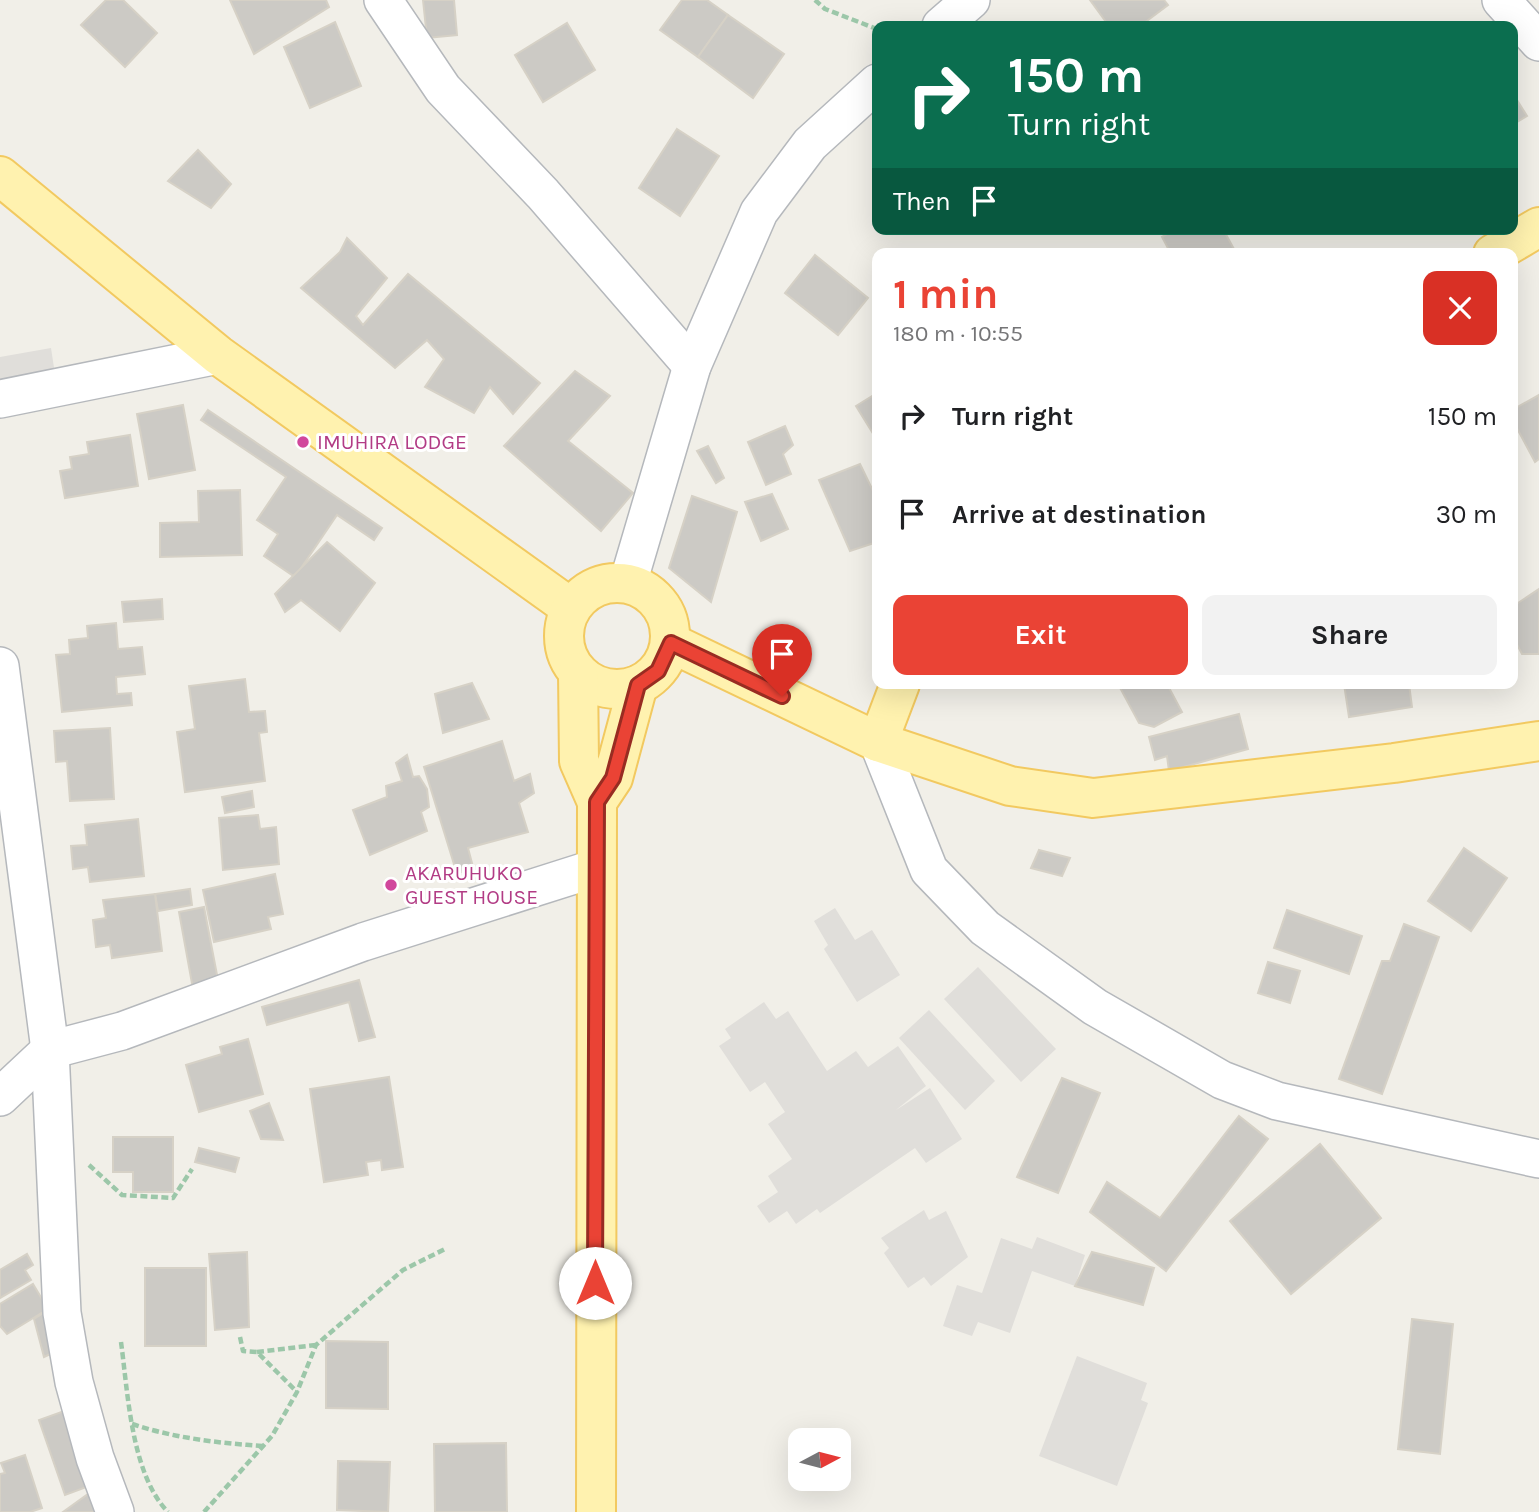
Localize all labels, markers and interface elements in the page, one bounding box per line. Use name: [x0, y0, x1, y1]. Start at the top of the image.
text: 150 m: [1008, 47, 1144, 104]
icon: right: [893, 49, 984, 140]
text: Turn right: [1008, 106, 1150, 143]
icon: arrive: [965, 182, 1003, 220]
text: Then: [893, 186, 951, 217]
text: 1 min: [893, 269, 998, 319]
button: close: [1423, 271, 1497, 345]
text: 180 m · 10:55: [893, 320, 1023, 347]
icon: right: [893, 397, 931, 435]
text: Turn right: [952, 401, 1073, 432]
text: 150 m: [1428, 401, 1497, 432]
place label: IMUHIRA LODGE: [317, 430, 467, 454]
marker: IMUHIRA LODGE: [295, 434, 311, 450]
icon: arrive: [893, 495, 931, 533]
text: Arrive at destination: [952, 499, 1206, 530]
text: 30 m: [1436, 499, 1497, 530]
button: Exit: [893, 595, 1188, 675]
button: Share: [1202, 595, 1497, 675]
pin: [752, 624, 812, 696]
icon: arrive: [763, 635, 801, 673]
place label: AKARUHUKO GUEST HOUSE: [405, 861, 538, 909]
marker: AKARUHUKO GUEST HOUSE: [383, 877, 399, 893]
position arrow: [558, 1246, 632, 1320]
north arrow: [788, 1428, 850, 1491]
map controls: [788, 1428, 851, 1491]

